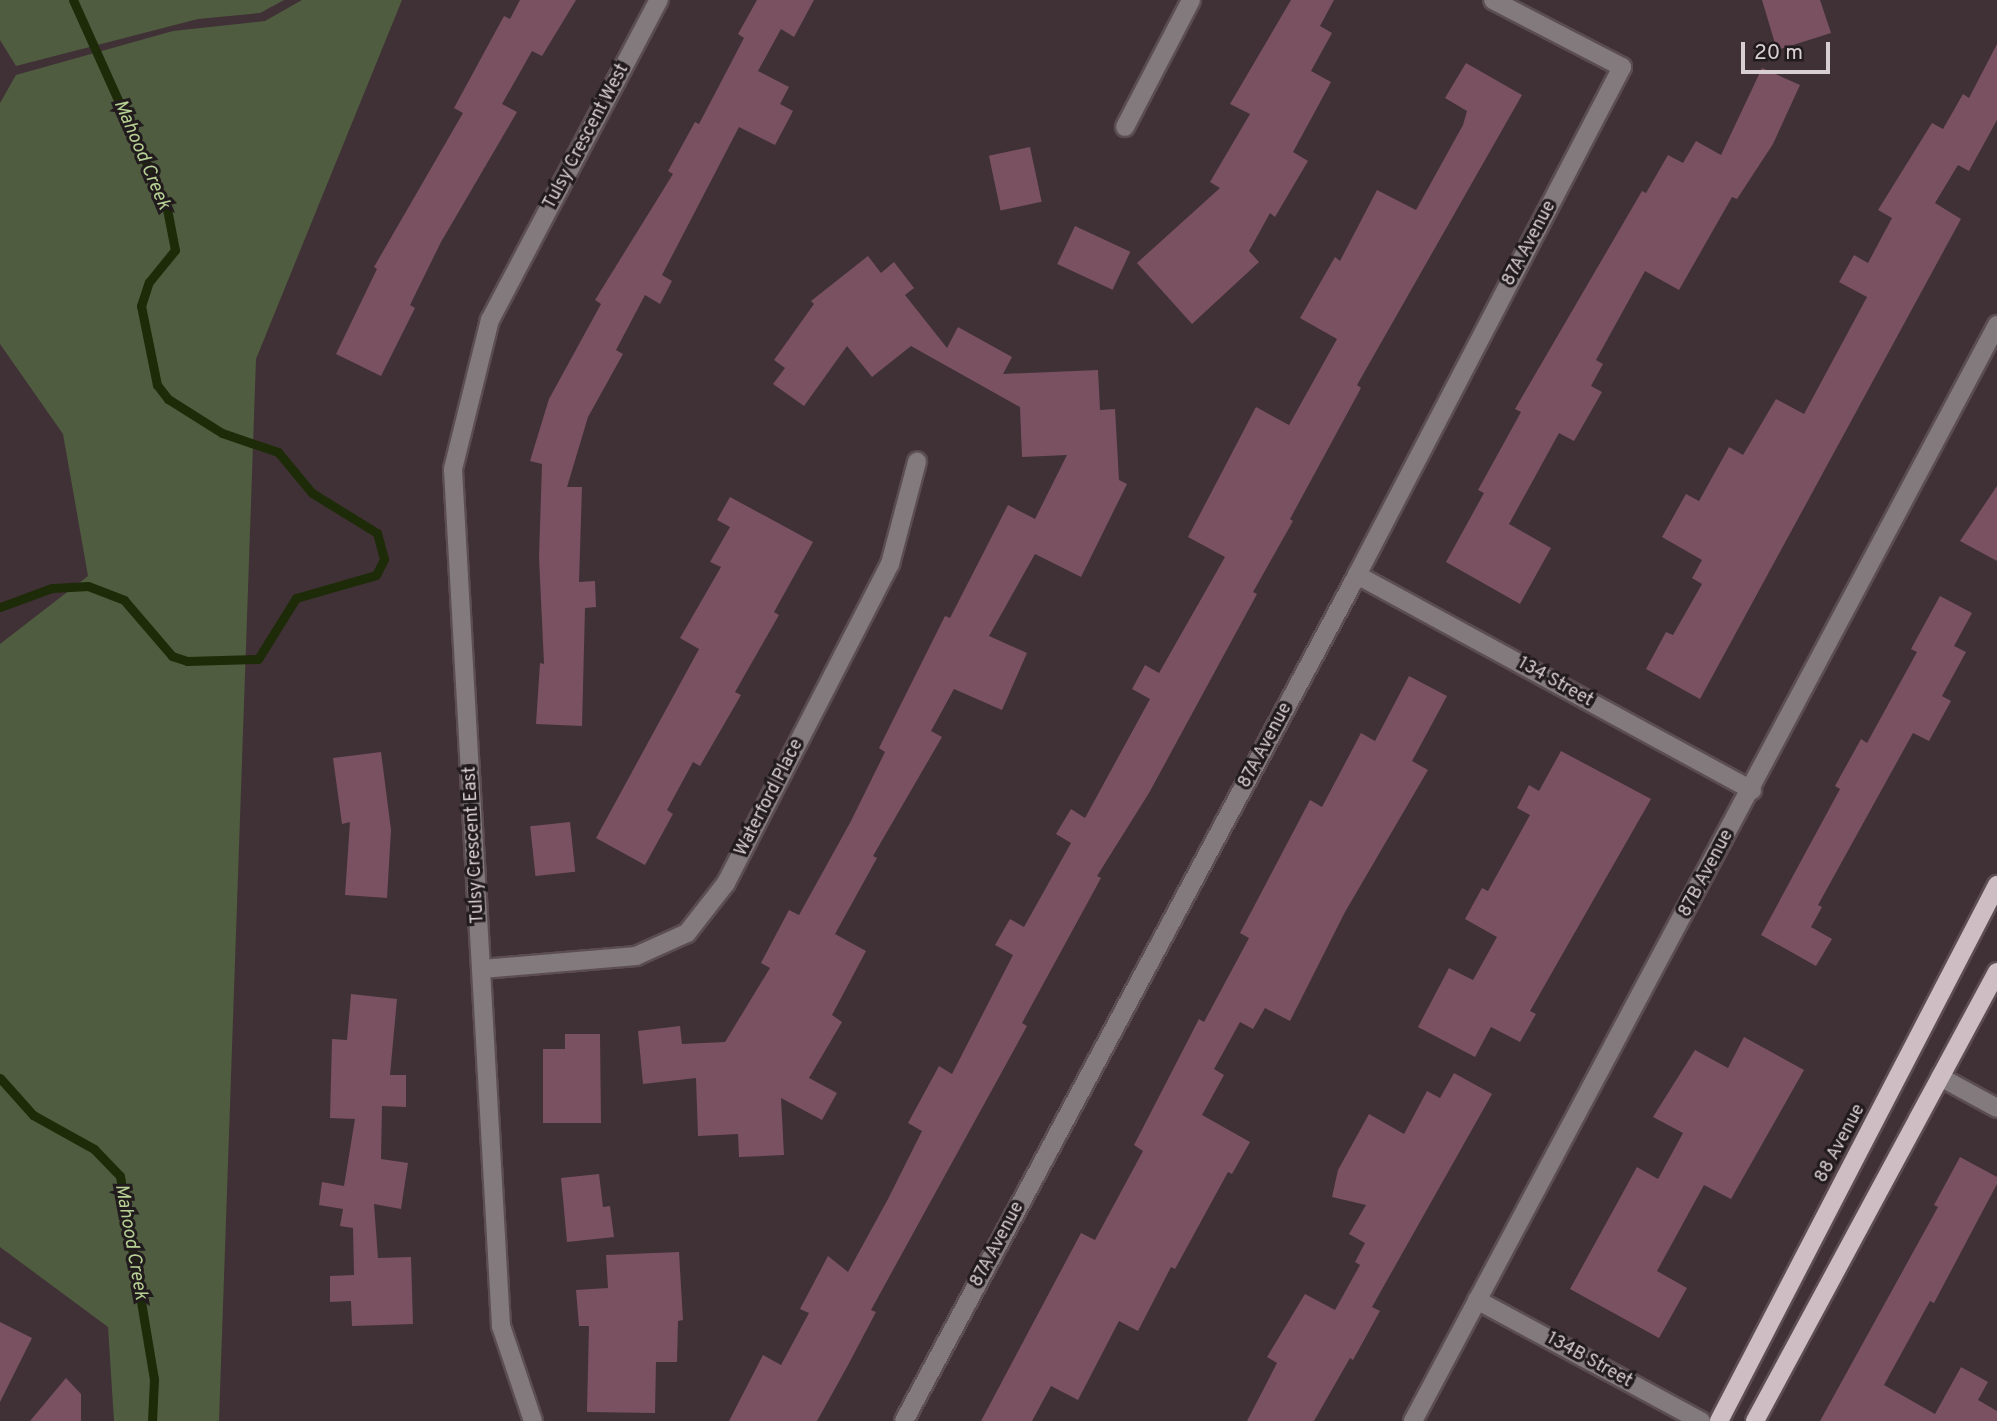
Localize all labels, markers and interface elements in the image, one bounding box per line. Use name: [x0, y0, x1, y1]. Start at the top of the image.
scale bar: [1745, 28, 1834, 72]
text: 20 m: [1754, 40, 1803, 67]
street label: Tulsy Crescent West: [540, 61, 634, 213]
water label: Mahood Creek: [108, 97, 174, 213]
street label: 87A Avenue: [1498, 197, 1562, 291]
street label: 134 Street: [1514, 654, 1596, 712]
street label: 87A Avenue: [1234, 699, 1298, 793]
street label: Waterford Place: [731, 736, 809, 860]
street label: Tulsy Crescent East: [460, 766, 490, 924]
street label: 87B Avenue: [1675, 826, 1739, 922]
street label: 88 Avenue: [1811, 1101, 1871, 1187]
water label: Mahood Creek: [109, 1182, 151, 1302]
street label: 87A Avenue: [966, 1198, 1030, 1292]
street label: 134B Street: [1543, 1329, 1635, 1393]

